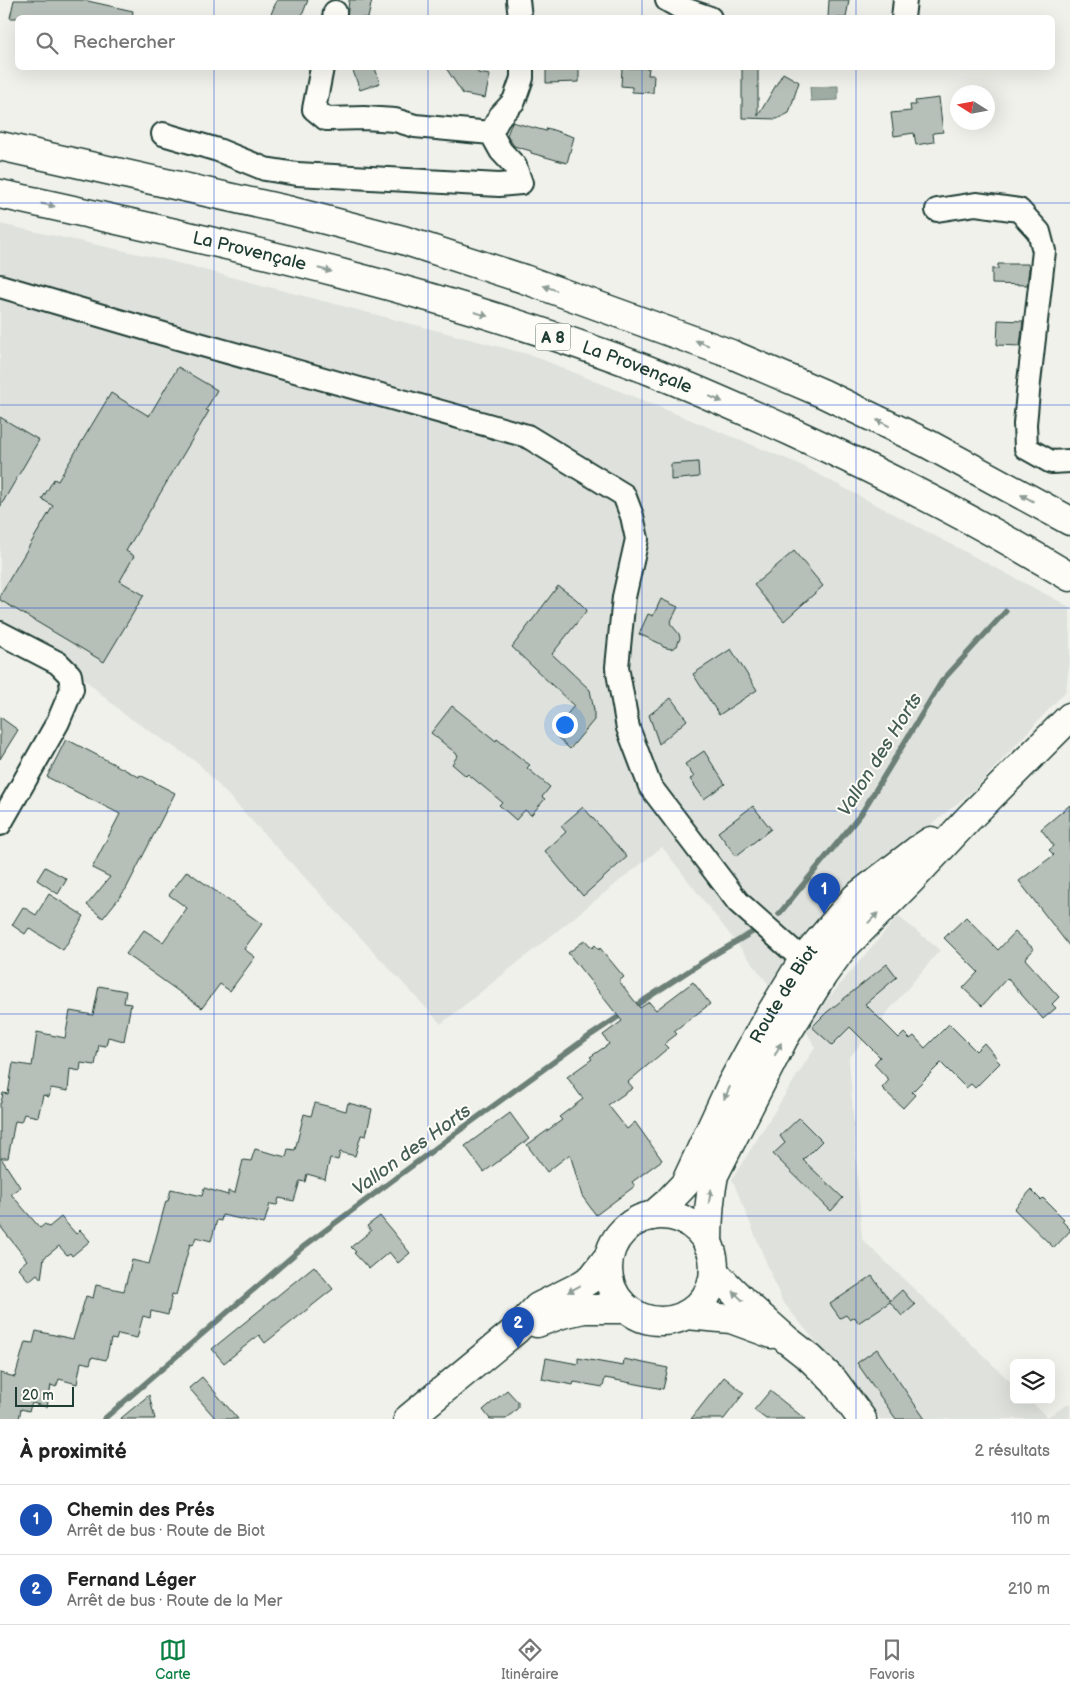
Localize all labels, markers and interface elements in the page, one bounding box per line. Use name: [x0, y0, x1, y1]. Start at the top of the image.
search box: [15, 15, 1055, 70]
icon: search: [33, 29, 61, 57]
text: Rechercher: [73, 31, 175, 54]
north arrow: [950, 85, 995, 130]
one-way arrow: [40, 201, 55, 209]
street label: La Provençale: [191, 227, 309, 275]
one-way arrow: [318, 266, 333, 274]
one-way arrow: [542, 284, 557, 292]
one-way arrow: [474, 311, 489, 318]
road number: A 8: [536, 324, 570, 351]
street label: La Provençale: [579, 337, 696, 398]
one-way arrow: [695, 339, 710, 347]
one-way arrow: [709, 395, 724, 403]
one-way arrow: [876, 418, 890, 426]
one-way arrow: [1021, 493, 1034, 502]
water label: Vallon des Horts: [833, 688, 928, 821]
your location: [552, 712, 578, 738]
pin: 1: [808, 873, 840, 914]
one-way arrow: [867, 912, 879, 924]
street label: Route de Biot: [746, 941, 822, 1047]
one-way arrow: [774, 1042, 782, 1057]
one-way arrow: [723, 1086, 731, 1100]
water label: Vallon des Horts: [348, 1099, 476, 1201]
one-way arrow: [706, 1188, 714, 1204]
one-way arrow: [567, 1285, 582, 1293]
one-way arrow: [732, 1290, 744, 1302]
pin: 2: [502, 1307, 534, 1348]
map controls: [1010, 1359, 1055, 1404]
button: layers: [1010, 1359, 1055, 1404]
scale bar: [15, 1384, 74, 1407]
text: 20 m: [22, 1387, 54, 1404]
text: À proximité: [20, 1439, 127, 1464]
text: 2 résultats: [975, 1442, 1050, 1461]
text: Chemin des Prés: [67, 1499, 215, 1522]
text: 1: [33, 1510, 39, 1529]
text: 110 m: [1011, 1510, 1050, 1529]
text: Arrêt de bus · Route de Biot: [67, 1522, 265, 1541]
text: Fernand Léger: [67, 1569, 196, 1592]
text: 2: [31, 1580, 41, 1599]
text: 210 m: [1008, 1580, 1050, 1599]
text: Arrêt de bus · Route de la Mer: [67, 1592, 282, 1611]
tab: Carte: [155, 1636, 191, 1683]
tab: Itinéraire: [501, 1636, 558, 1683]
tab: Favoris: [869, 1636, 915, 1683]

